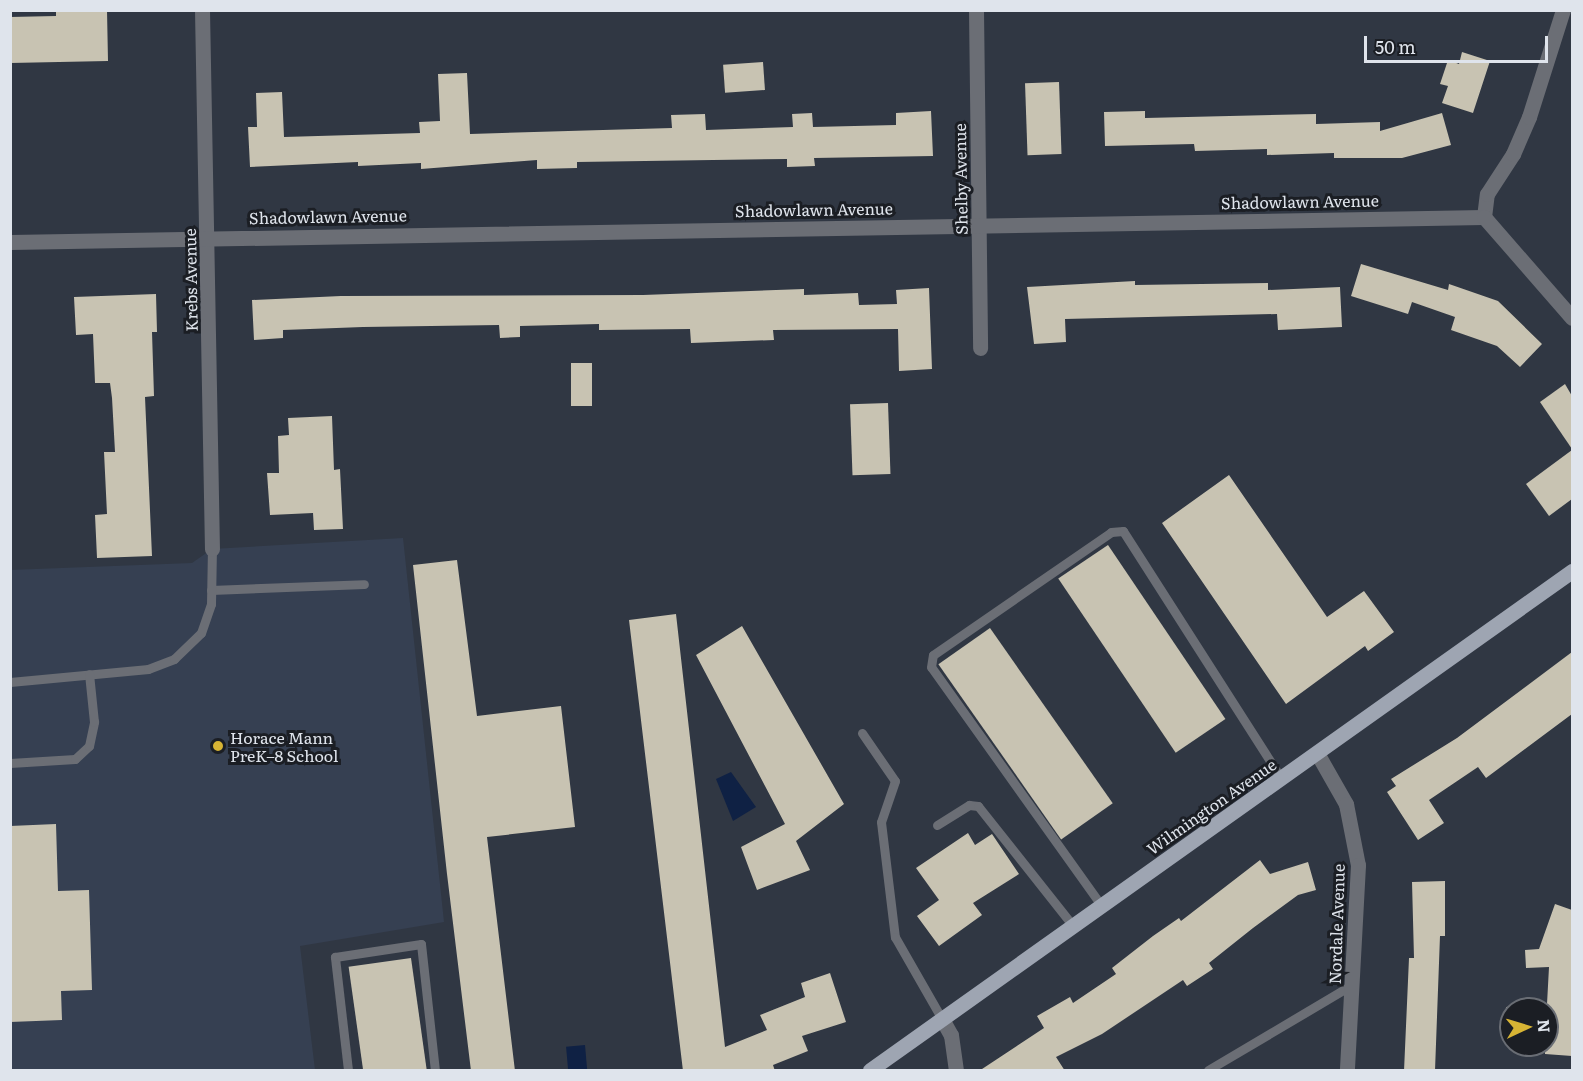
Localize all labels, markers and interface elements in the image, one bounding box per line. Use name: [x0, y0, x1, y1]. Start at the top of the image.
scale bar: [1367, 24, 1552, 62]
text: 50 m: [1375, 33, 1416, 60]
street label: Shelby Avenue: [949, 123, 971, 235]
street label: Shadowlawn Avenue: [1221, 190, 1379, 212]
street label: Shadowlawn Avenue: [735, 198, 893, 220]
street label: Shadowlawn Avenue: [249, 205, 407, 227]
street label: Krebs Avenue: [179, 228, 201, 332]
place label: Horace Mann PreK–8 School: [230, 727, 338, 765]
marker: Horace Mann PreK–8 School: [211, 739, 225, 753]
street label: Wilmington Avenue: [1143, 754, 1279, 858]
street label: Nordale Avenue: [1324, 863, 1348, 985]
north arrow: [1499, 997, 1559, 1057]
text: N: [1533, 1018, 1557, 1033]

